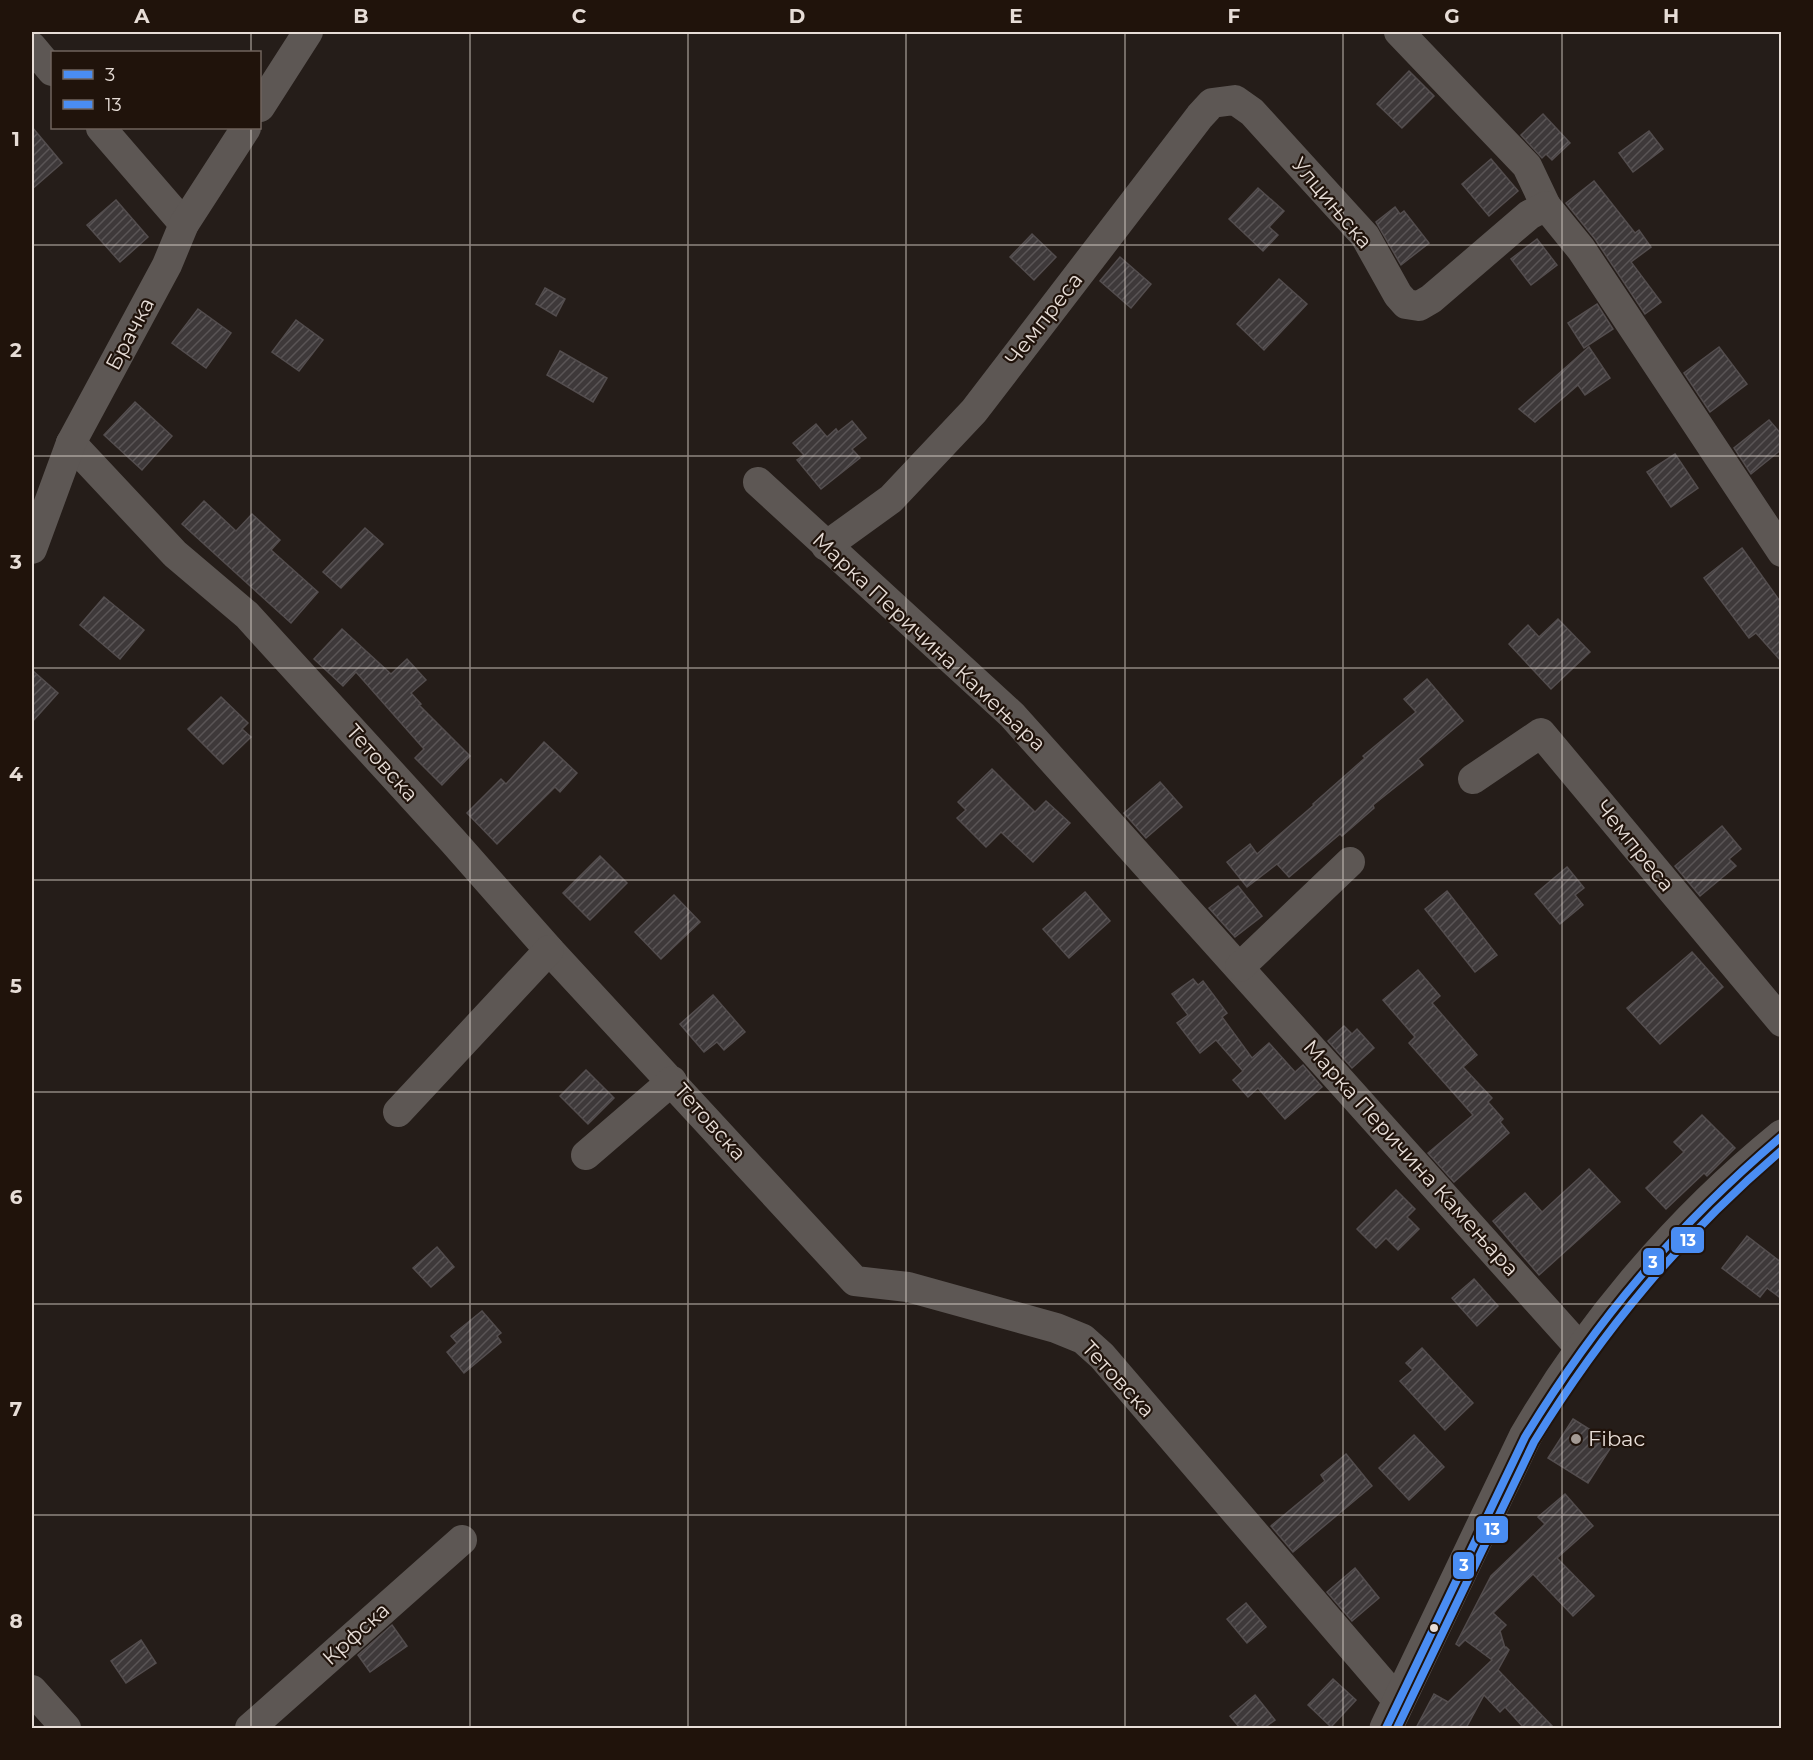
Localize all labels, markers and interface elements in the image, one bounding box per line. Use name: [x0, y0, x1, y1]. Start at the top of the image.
text: A: [133, 4, 150, 28]
text: B: [353, 4, 369, 28]
text: C: [572, 4, 587, 28]
text: D: [789, 4, 805, 28]
text: E: [1009, 4, 1023, 28]
text: F: [1228, 4, 1241, 28]
text: G: [1444, 4, 1460, 28]
text: H: [1663, 4, 1679, 28]
legend: [51, 51, 261, 129]
text: 3: [105, 64, 115, 86]
text: 13: [105, 94, 122, 116]
text: 1: [12, 127, 20, 151]
street label: Улцињска: [1287, 152, 1378, 253]
street label: Чемпреса: [1000, 268, 1087, 370]
street label: Брачка: [100, 293, 159, 374]
text: 2: [10, 338, 22, 362]
street label: Марка Перичина Камењара: [808, 527, 1051, 756]
text: 3: [9, 550, 22, 574]
street label: Тетовска: [341, 719, 424, 806]
text: 4: [9, 762, 23, 786]
street label: Чемпреса: [1591, 795, 1680, 896]
text: 5: [10, 974, 22, 998]
street label: Марка Перичина Камењара: [1299, 1034, 1524, 1281]
street label: Тетовска: [669, 1078, 752, 1165]
text: 6: [10, 1185, 23, 1209]
line badge: 13: [1670, 1226, 1705, 1254]
text: 13: [1680, 1231, 1696, 1250]
line badge: 3: [1642, 1247, 1665, 1276]
text: 3: [1647, 1253, 1658, 1272]
street label: Тетовска: [1077, 1335, 1160, 1422]
text: 7: [10, 1397, 22, 1421]
place label: Fibac: [1588, 1426, 1645, 1451]
marker: Fibac: [1569, 1432, 1583, 1446]
line badge: 13: [1475, 1515, 1509, 1544]
text: 13: [1484, 1520, 1500, 1539]
line badge: 3: [1452, 1551, 1475, 1580]
text: 3: [1458, 1556, 1469, 1575]
street label: Крфска: [317, 1597, 394, 1670]
text: 8: [9, 1609, 23, 1633]
unlabelled marker: [1428, 1622, 1440, 1634]

